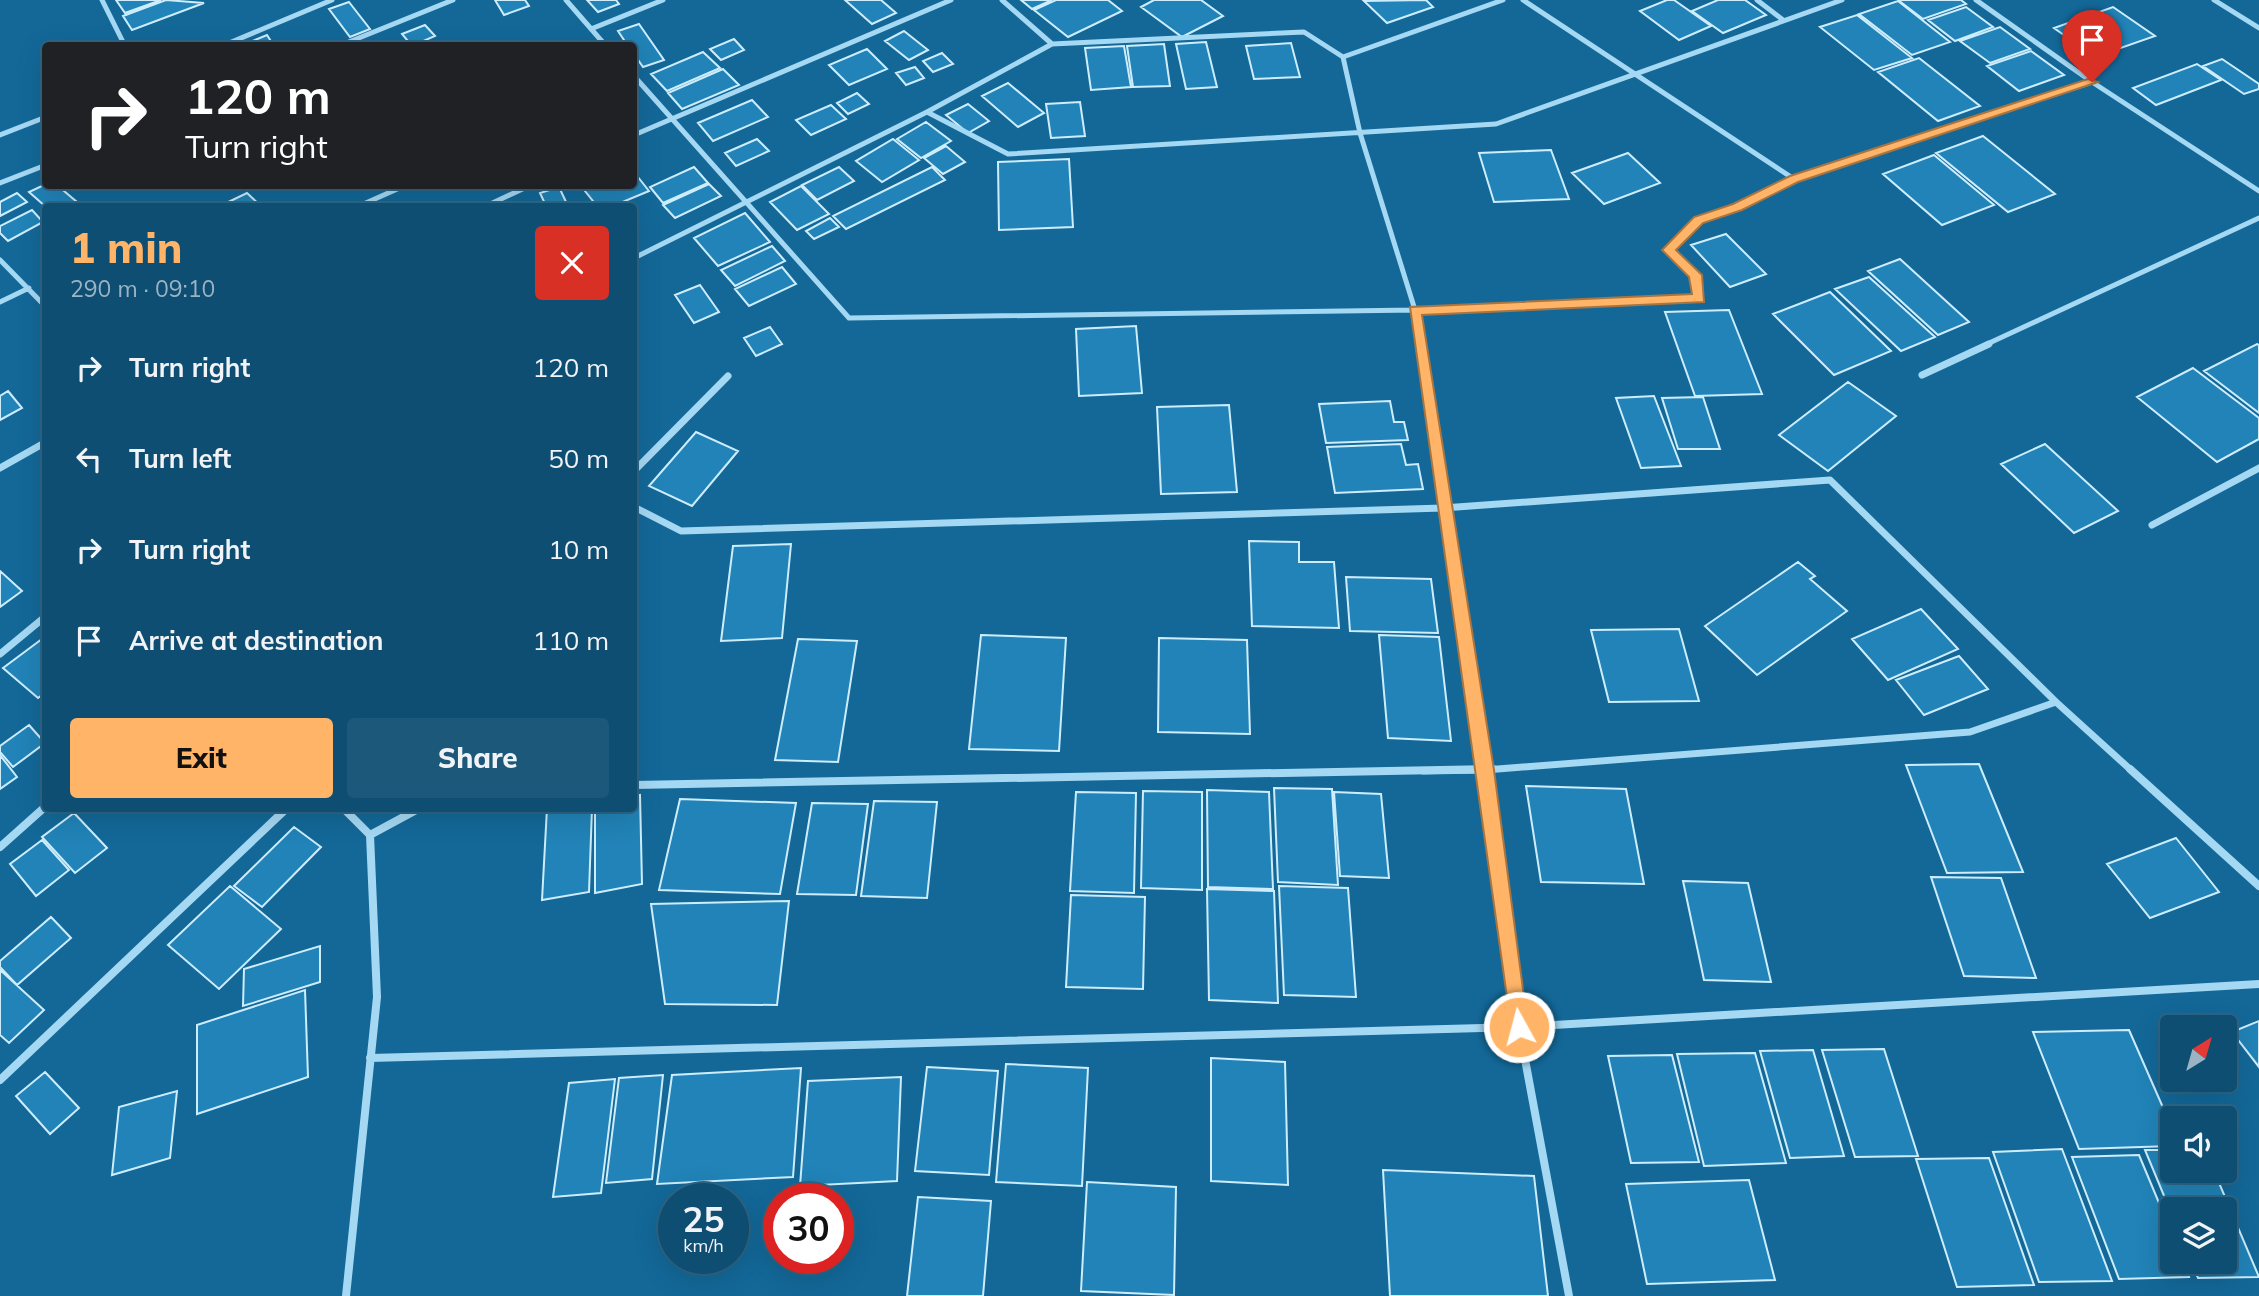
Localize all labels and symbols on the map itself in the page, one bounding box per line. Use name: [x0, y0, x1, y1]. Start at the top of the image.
pin: [2062, 10, 2122, 82]
position arrow: [1482, 990, 1556, 1064]
north arrow: [2160, 1015, 2236, 1092]
speed limit sign: 30: [763, 1183, 854, 1274]

